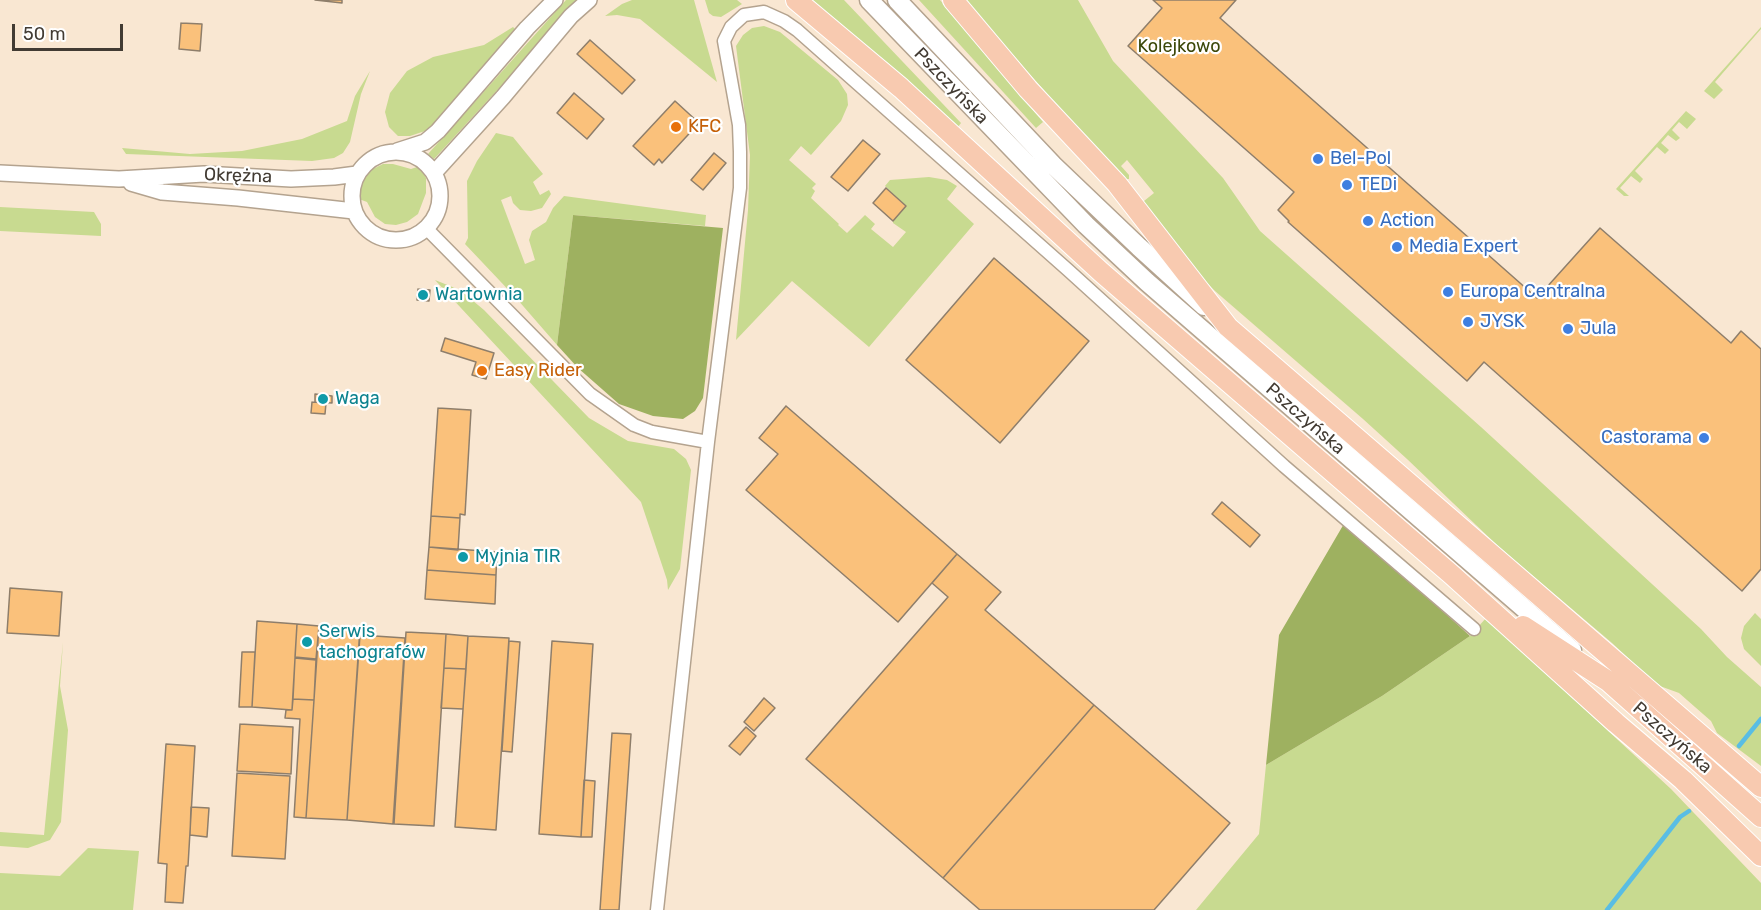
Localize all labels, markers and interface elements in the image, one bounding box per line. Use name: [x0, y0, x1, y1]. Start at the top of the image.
scale bar: [15, 12, 126, 50]
text: 50 m: [23, 23, 66, 45]
park label: Kolejkowo: [1137, 36, 1221, 58]
street label: Pszczyńska: [909, 43, 993, 129]
place label: KFC: [688, 116, 721, 138]
marker: KFC: [669, 120, 683, 134]
place label: Bel-Pol: [1330, 148, 1391, 170]
marker: Bel-Pol: [1311, 152, 1325, 166]
street label: Okrężna: [204, 164, 272, 188]
place label: TEDi: [1359, 174, 1397, 196]
marker: TEDi: [1340, 178, 1354, 192]
place label: Action: [1380, 210, 1435, 232]
marker: Action: [1361, 214, 1375, 228]
place label: Media Expert: [1409, 236, 1518, 258]
marker: Media Expert: [1390, 240, 1404, 254]
place label: Europa Centralna: [1460, 281, 1605, 303]
place label: Wartownia: [435, 284, 523, 306]
marker: Europa Centralna: [1441, 285, 1455, 299]
marker: Wartownia: [416, 288, 430, 302]
place label: JYSK: [1480, 311, 1525, 333]
marker: JYSK: [1461, 315, 1475, 329]
place label: Jula: [1580, 318, 1616, 340]
marker: Jula: [1561, 322, 1575, 336]
place label: Easy Rider: [494, 360, 582, 382]
marker: Easy Rider: [475, 364, 489, 378]
street label: Pszczyńska: [1261, 379, 1349, 459]
place label: Waga: [335, 388, 380, 410]
marker: Waga: [316, 392, 330, 406]
place label: Castorama: [1601, 427, 1692, 449]
marker: Castorama: [1697, 431, 1711, 445]
place label: Myjnia TIR: [475, 546, 561, 568]
marker: Myjnia TIR: [456, 550, 470, 564]
place label: Serwis tachografów: [319, 621, 426, 664]
marker: Serwis tachografów: [300, 635, 314, 649]
street label: Pszczyńska: [1628, 698, 1716, 778]

